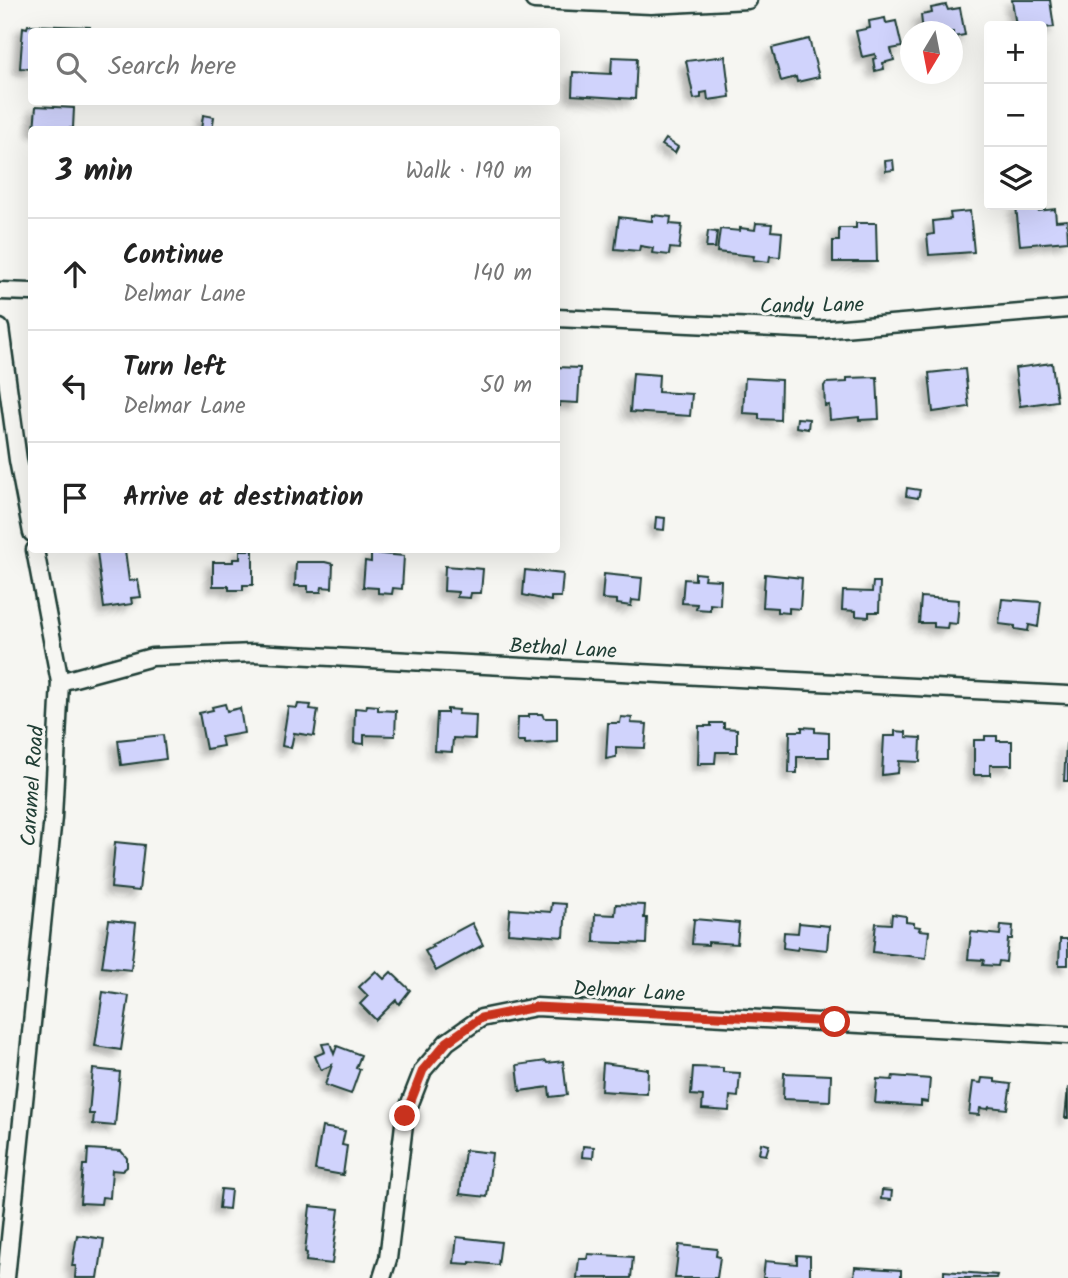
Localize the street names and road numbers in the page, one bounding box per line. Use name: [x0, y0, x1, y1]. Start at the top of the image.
street label: Candy Lane: [760, 289, 865, 324]
street label: Bethal Lane: [508, 630, 618, 669]
street label: Caramel Road: [13, 724, 54, 848]
street label: Delmar Lane: [572, 973, 686, 1012]

